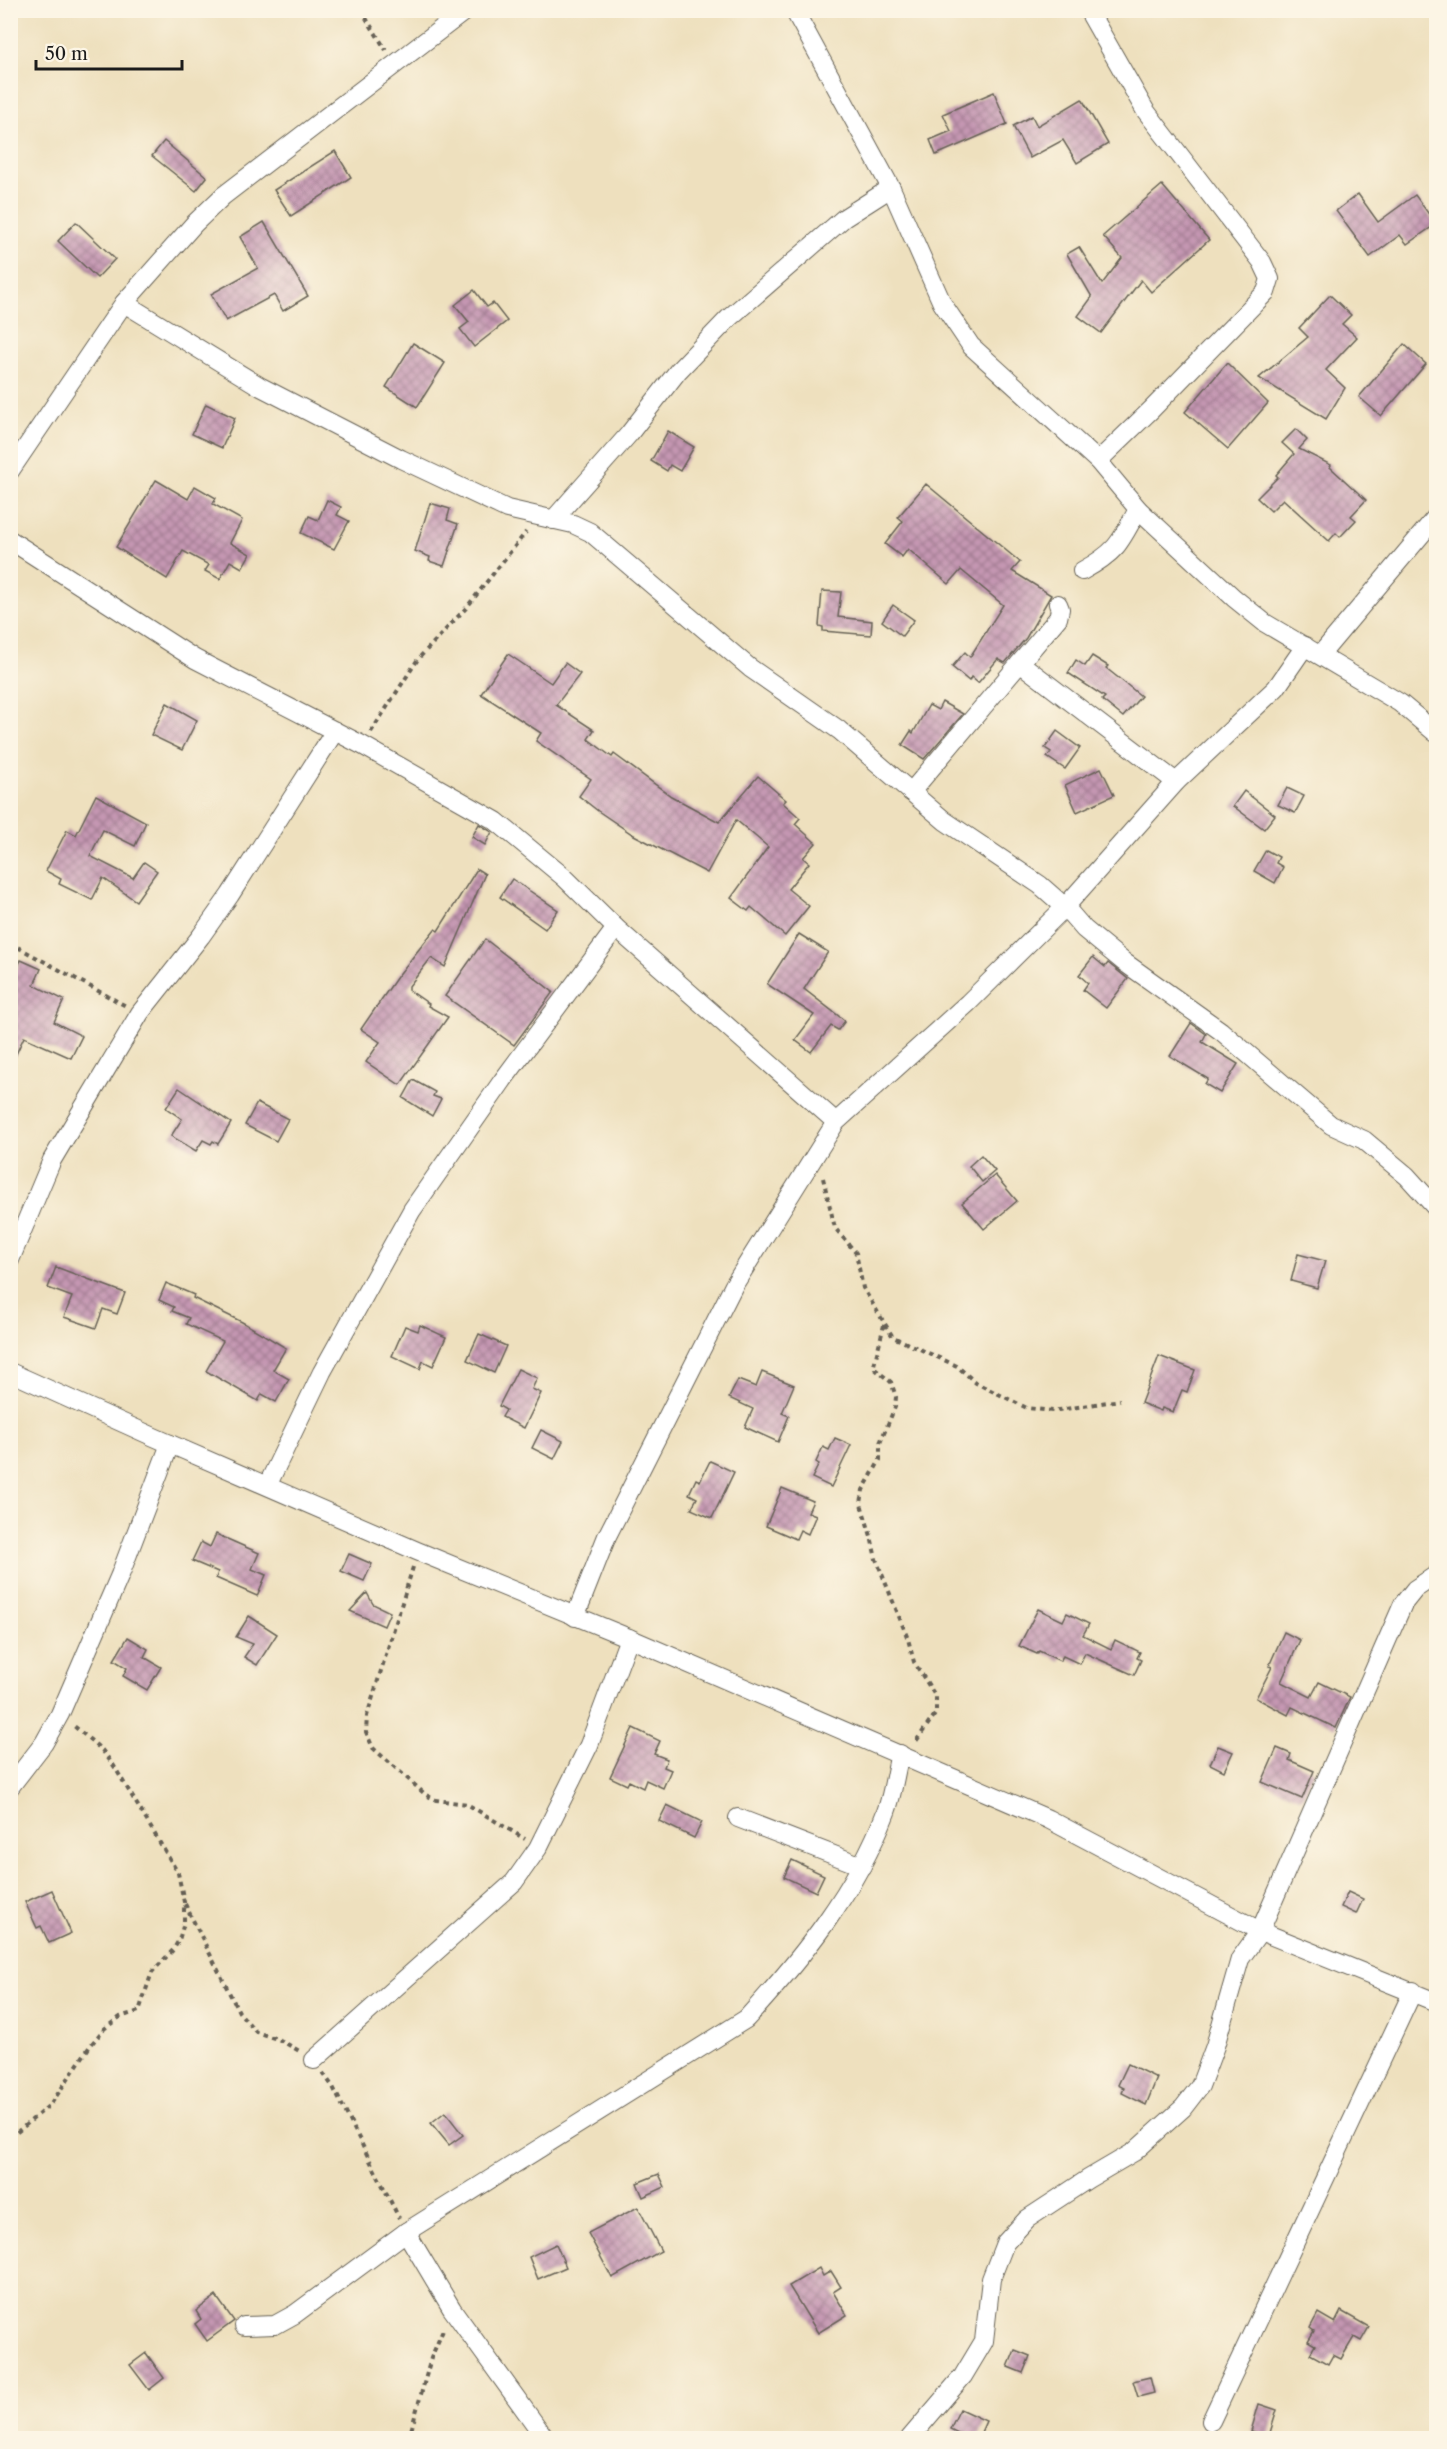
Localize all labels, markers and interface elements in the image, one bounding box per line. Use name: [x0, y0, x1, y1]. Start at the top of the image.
scale bar: [36, 33, 182, 71]
text: 50 m: [45, 43, 88, 65]

